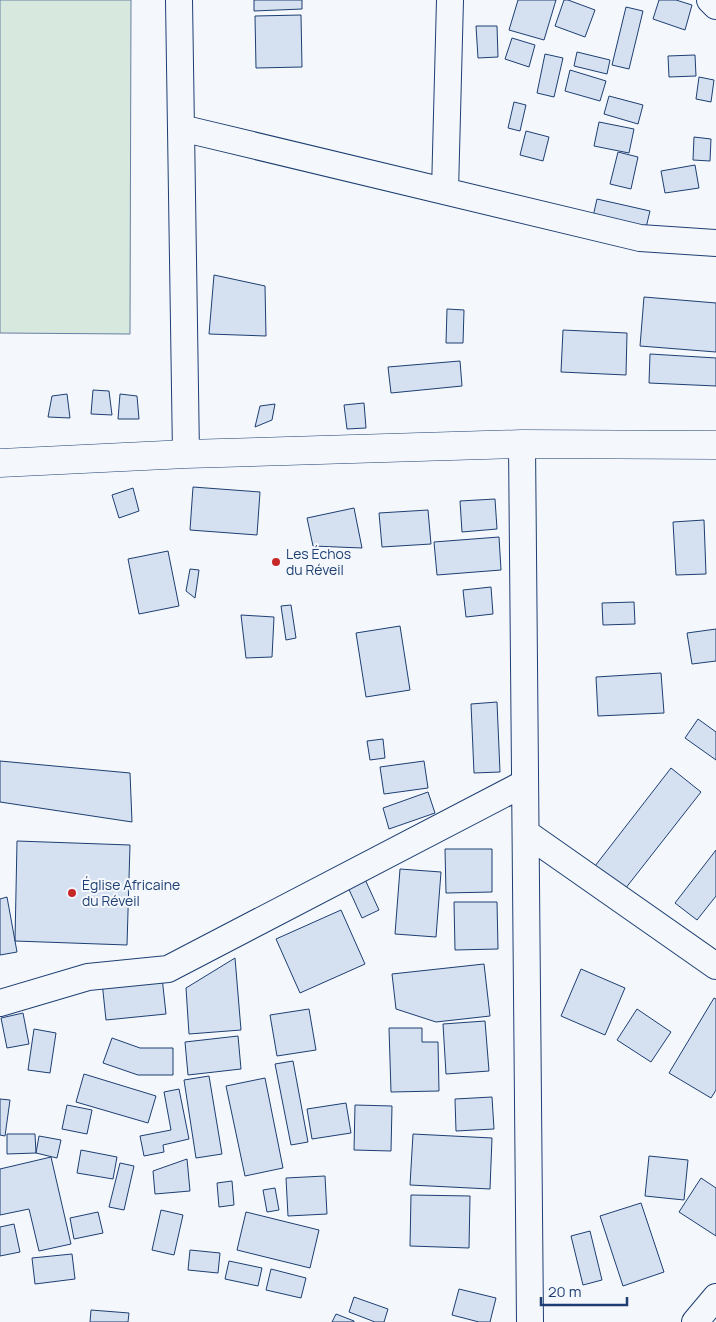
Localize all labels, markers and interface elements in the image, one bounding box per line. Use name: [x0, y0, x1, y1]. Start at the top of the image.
place label: Les Échos du Réveil: [286, 544, 351, 579]
marker: Les Échos du Réveil: [270, 556, 282, 568]
place label: Église Africaine du Réveil: [82, 875, 180, 910]
marker: Église Africaine du Réveil: [66, 887, 78, 899]
scale bar: [541, 1274, 627, 1306]
text: 20 m: [548, 1281, 581, 1302]

